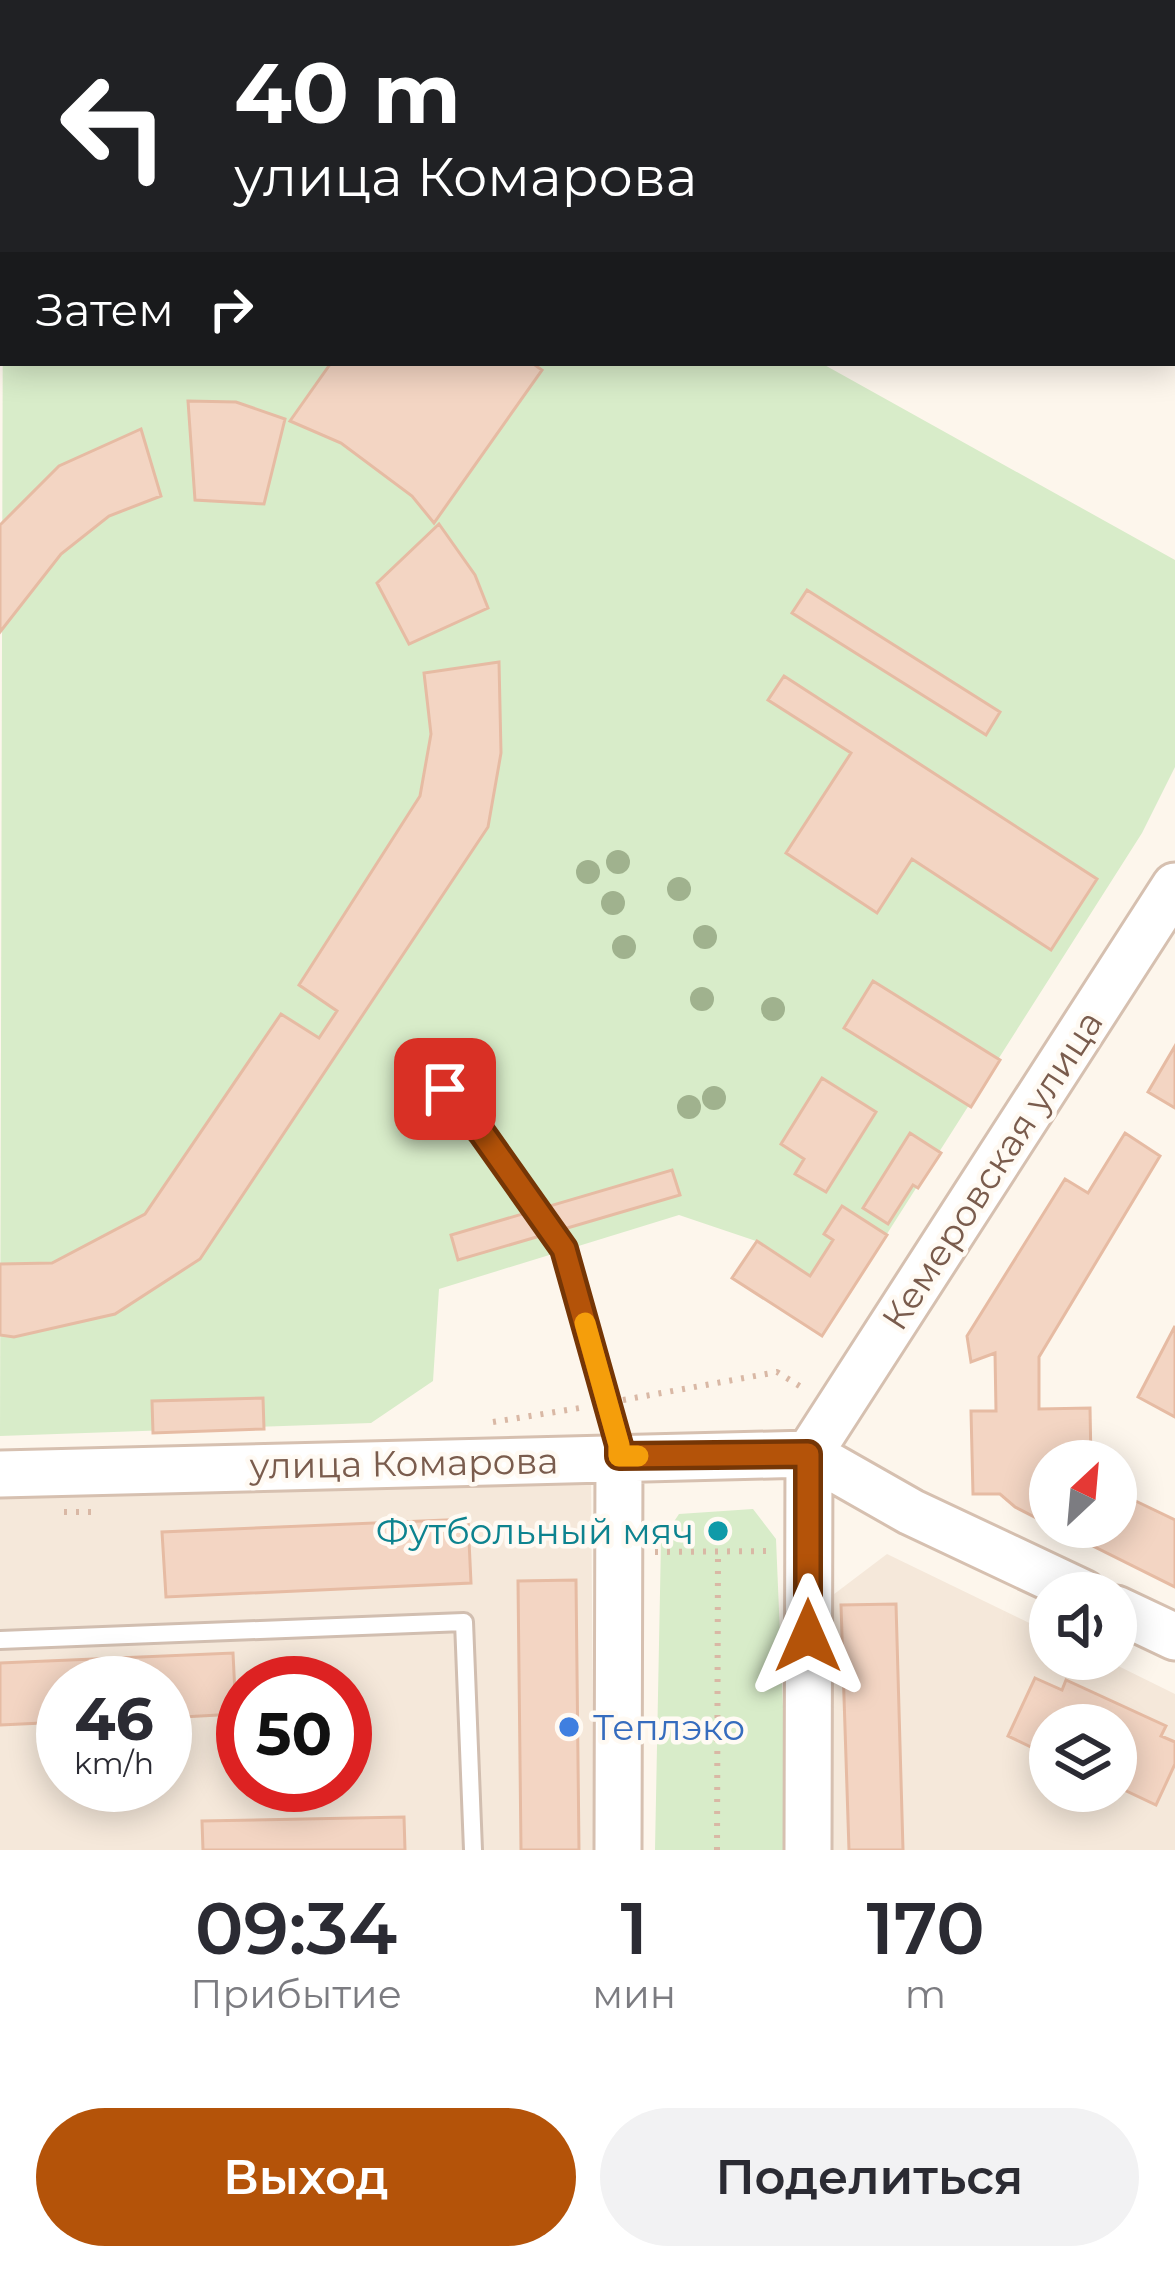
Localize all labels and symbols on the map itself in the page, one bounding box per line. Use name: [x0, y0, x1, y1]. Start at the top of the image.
street label: Кемеровская улица: [872, 1002, 1112, 1338]
pin: [394, 1038, 496, 1140]
street label: улица Комарова: [248, 1438, 559, 1488]
north arrow: [1029, 1440, 1137, 1548]
place label: Футбольный мяч: [376, 1509, 694, 1553]
marker: Футбольный мяч: [705, 1518, 731, 1544]
position arrow: [745, 1573, 871, 1699]
speed limit sign: 50: [216, 1656, 372, 1812]
place label: Теплэко: [593, 1705, 745, 1749]
marker: Теплэко: [556, 1714, 582, 1740]

